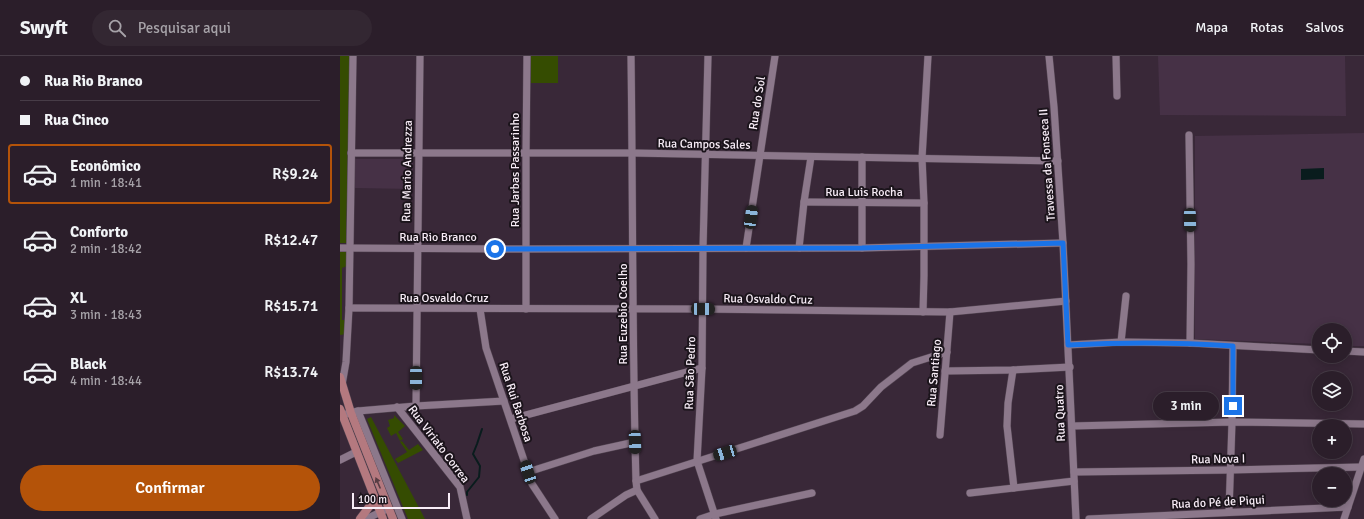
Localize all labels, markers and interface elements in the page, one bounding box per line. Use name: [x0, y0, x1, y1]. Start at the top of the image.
search box: [92, 10, 372, 46]
text: Swyft: [20, 16, 68, 40]
icon: search: [106, 17, 128, 39]
text: Pesquisar aqui: [138, 19, 231, 37]
text: Mapa: [1195, 19, 1228, 36]
text: Rotas: [1250, 19, 1284, 36]
text: Salvos: [1306, 19, 1344, 36]
text: Rua Rio Branco: [44, 72, 143, 90]
street label: Rua do Sol: [746, 75, 769, 131]
street label: Travessa da Fonseca II: [1036, 108, 1059, 222]
text: Rua Cinco: [44, 111, 109, 129]
street label: Rua Jarbas Passarinho: [508, 113, 523, 227]
street label: Rua Mario Andrezza: [399, 120, 416, 222]
street label: Rua Campos Sales: [657, 136, 751, 153]
icon: car: [22, 156, 58, 192]
text: Econômico: [70, 157, 141, 175]
text: R$9.24: [272, 165, 318, 183]
text: 1 min · 18:41: [70, 175, 142, 191]
street label: Rua Luis Rocha: [825, 185, 903, 200]
car: [743, 204, 759, 230]
car: [1184, 208, 1196, 232]
icon: car: [22, 222, 58, 258]
text: Conforto: [70, 223, 128, 241]
street label: Rua Rio Branco: [399, 230, 477, 245]
text: R$12.47: [264, 231, 318, 249]
route start: [486, 240, 504, 258]
text: 2 min · 18:42: [70, 241, 142, 257]
street label: Rua Euzebio Coelho: [616, 264, 631, 364]
icon: car: [22, 288, 58, 324]
text: XL: [70, 289, 87, 307]
street label: Rua Osvaldo Cruz: [399, 291, 489, 306]
street label: Rua Osvaldo Cruz: [723, 291, 813, 308]
text: R$15.71: [264, 297, 318, 315]
car: [691, 303, 715, 315]
text: 3 min · 18:43: [70, 307, 142, 323]
map controls: [1312, 323, 1352, 507]
button: locate: [1312, 323, 1352, 363]
street label: Rua São Pedro: [682, 336, 699, 410]
street label: Rua Santiago: [924, 339, 945, 407]
icon: car: [22, 354, 58, 390]
text: Black: [70, 355, 107, 373]
street label: Rua Rui Barbosa: [496, 360, 536, 444]
text: R$13.74: [264, 363, 318, 381]
car: [410, 366, 422, 390]
button: layers: [1312, 371, 1352, 411]
text: 4 min · 18:44: [70, 373, 142, 389]
street label: Rua Quatro: [1052, 384, 1069, 442]
callout: 3 min: [1153, 392, 1219, 420]
route end: [1224, 397, 1242, 415]
text: 3 min: [1170, 398, 1202, 414]
street label: Rua Viriato Correa: [405, 403, 473, 486]
button: +: [1312, 419, 1352, 459]
car: [629, 430, 641, 454]
car: [712, 444, 738, 462]
street label: Rua Nova I: [1191, 452, 1245, 467]
car: [519, 459, 537, 485]
button: Confirmar: [20, 465, 320, 511]
button: −: [1312, 467, 1352, 507]
one-way arrow: [375, 476, 381, 488]
scale bar: [352, 491, 450, 510]
text: 100 m: [358, 493, 387, 506]
street label: Rua do Pé de Piqui: [1171, 493, 1265, 512]

